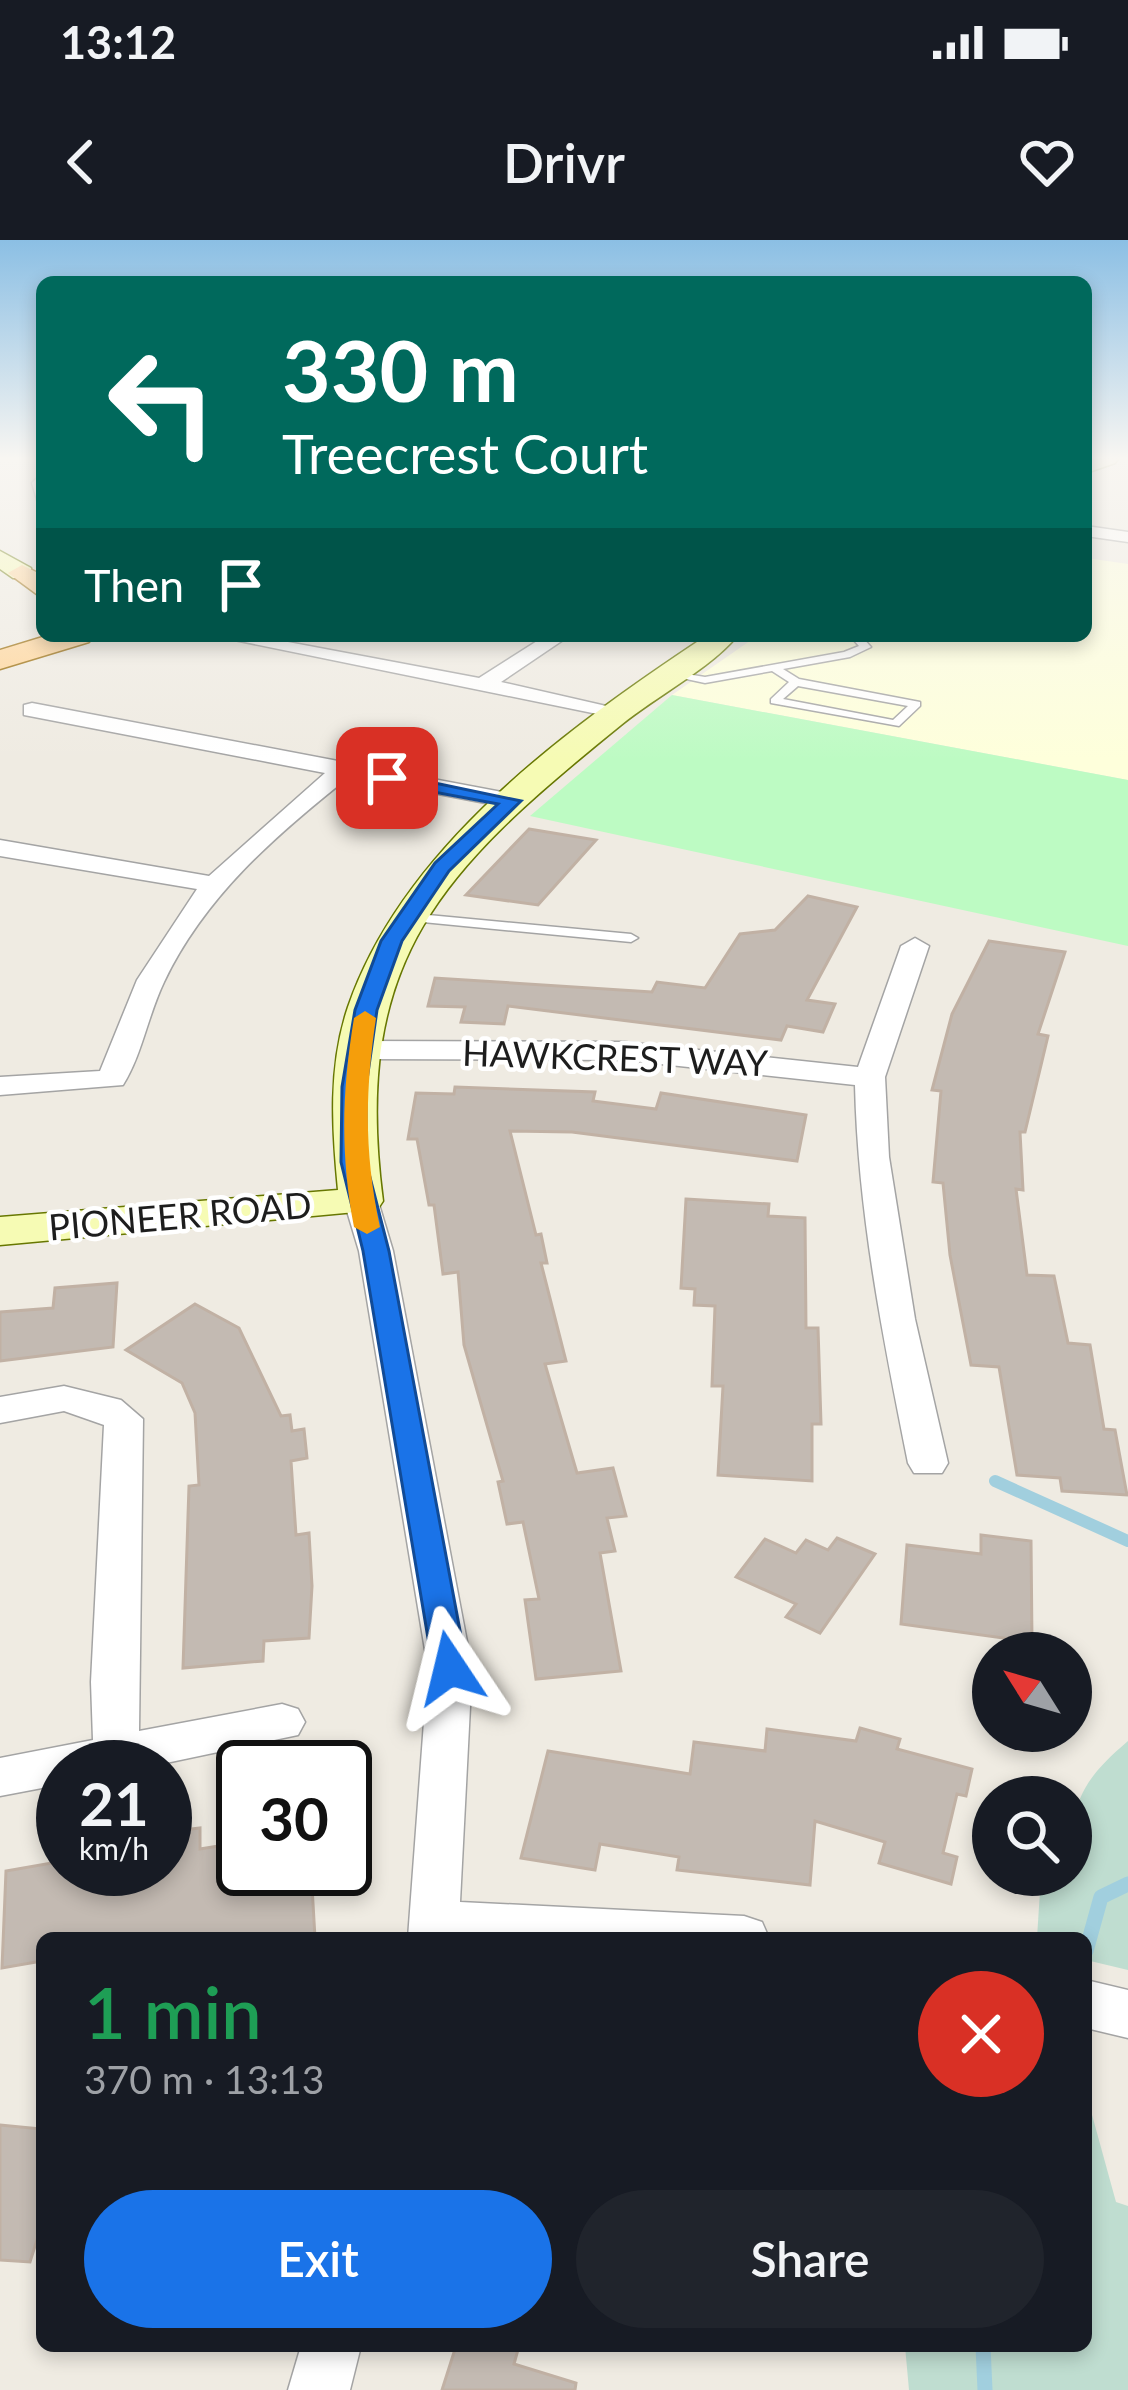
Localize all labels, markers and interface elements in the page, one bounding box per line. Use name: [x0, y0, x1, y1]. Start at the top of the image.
text: 13:12: [60, 15, 176, 69]
icon: back: [48, 129, 114, 195]
icon: heart: [1014, 129, 1080, 195]
text: Drivr: [503, 130, 625, 195]
text: 330 m: [282, 319, 519, 420]
icon: left: [84, 324, 240, 480]
text: Treecrest Court: [282, 421, 648, 486]
icon: arrive: [208, 552, 274, 618]
text: Then: [84, 558, 184, 612]
pin: [336, 727, 438, 829]
icon: arrive: [354, 745, 420, 811]
street label: HAWKCREST WAY: [461, 1030, 769, 1084]
street label: PIONEER ROAD: [47, 1182, 313, 1248]
position arrow: [387, 1605, 513, 1731]
north arrow: [972, 1632, 1092, 1752]
map controls: [972, 1632, 1092, 1896]
speed limit sign: 30: [216, 1740, 372, 1896]
text: 21: [79, 1767, 149, 1839]
button: search: [972, 1776, 1092, 1896]
text: km/h: [79, 1830, 149, 1866]
text: 1 min: [84, 1968, 262, 2054]
button: close: [918, 1971, 1044, 2097]
text: 370 m · 13:13: [84, 2056, 324, 2102]
button: Exit: [84, 2190, 552, 2328]
button: Share: [576, 2190, 1044, 2328]

